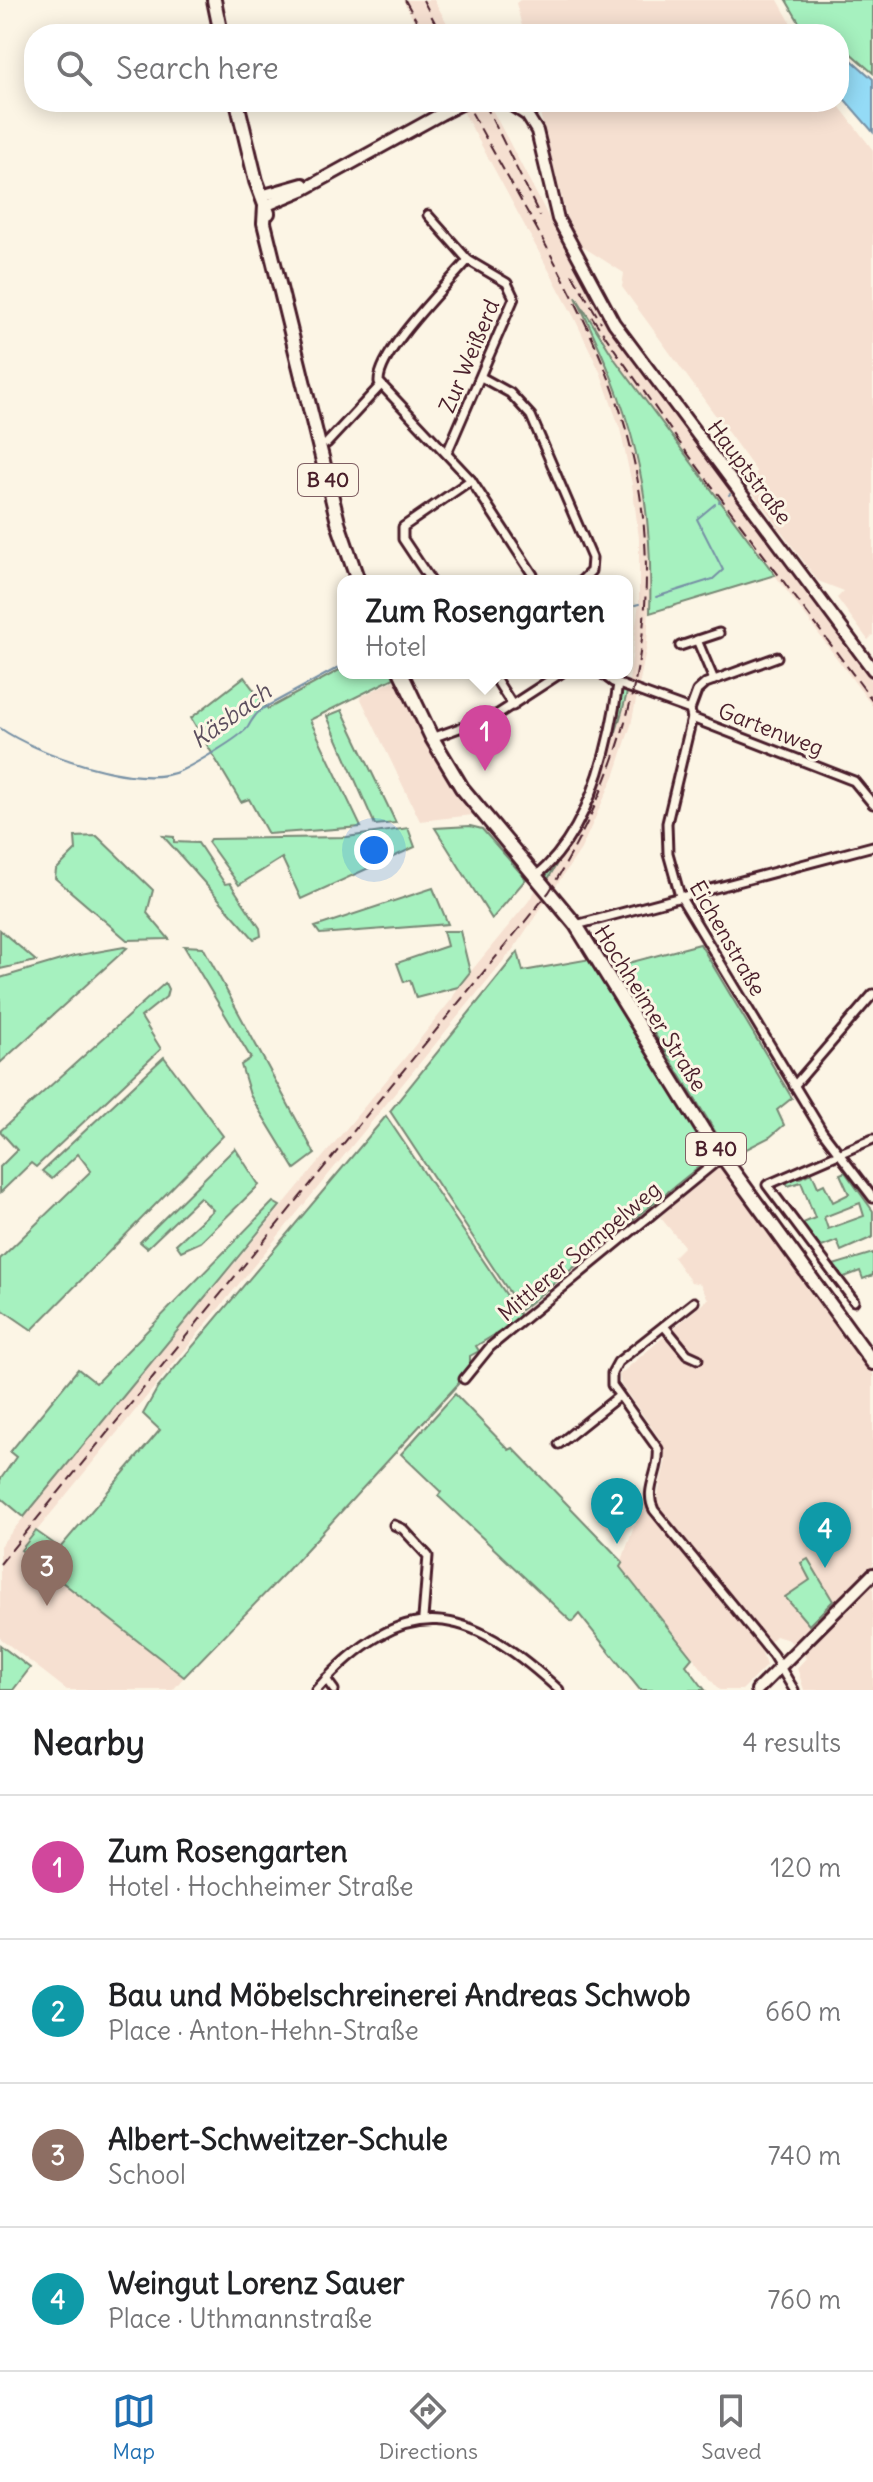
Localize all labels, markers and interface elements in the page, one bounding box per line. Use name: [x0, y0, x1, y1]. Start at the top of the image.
search box: [24, 24, 849, 112]
icon: search: [52, 46, 96, 90]
text: Search here: [116, 49, 279, 87]
street label: Zur Weißerd: [433, 295, 505, 417]
street label: Hauptstraße: [702, 414, 798, 530]
road number: B 40: [298, 464, 358, 496]
popup: [337, 575, 633, 679]
text: Zum Rosengarten: [365, 592, 605, 630]
text: Hotel: [365, 630, 427, 663]
water label: Käsbach: [184, 675, 277, 754]
street label: Gartenweg: [714, 696, 828, 762]
pin: 1: [459, 705, 511, 771]
your location: [354, 830, 394, 870]
street label: Eichenstraße: [684, 875, 772, 1001]
street label: Hochheimer Straße: [588, 919, 714, 1097]
road number: B 40: [686, 1133, 746, 1165]
street label: Mittlerer Sampelweg: [492, 1175, 666, 1327]
pin: 2: [591, 1478, 643, 1544]
pin: 4: [799, 1502, 851, 1568]
pin: 3: [21, 1540, 73, 1606]
text: Nearby: [32, 1721, 145, 1764]
text: 4 results: [743, 1726, 841, 1759]
text: Zum Rosengarten: [108, 1832, 348, 1870]
text: 1: [53, 1851, 63, 1884]
text: 120 m: [770, 1851, 841, 1884]
text: Hotel · Hochheimer Straße: [108, 1870, 414, 1903]
text: Bau und Möbelschreinerei Andreas Schwob: [108, 1976, 690, 2014]
text: 2: [51, 1995, 65, 2028]
text: 660 m: [765, 1995, 841, 2028]
text: Place · Anton-Hehn-Straße: [108, 2014, 419, 2047]
text: Albert-Schweitzer-Schule: [108, 2120, 448, 2158]
text: 3: [51, 2139, 65, 2172]
text: 740 m: [768, 2139, 841, 2172]
text: School: [108, 2158, 186, 2191]
text: Weingut Lorenz Sauer: [108, 2264, 405, 2302]
text: 4: [50, 2283, 66, 2316]
text: 760 m: [767, 2283, 841, 2316]
text: Place · Uthmannstraße: [108, 2302, 372, 2335]
tab: Map: [112, 2389, 156, 2465]
tab: Directions: [379, 2389, 478, 2465]
tab: Saved: [701, 2389, 761, 2465]

